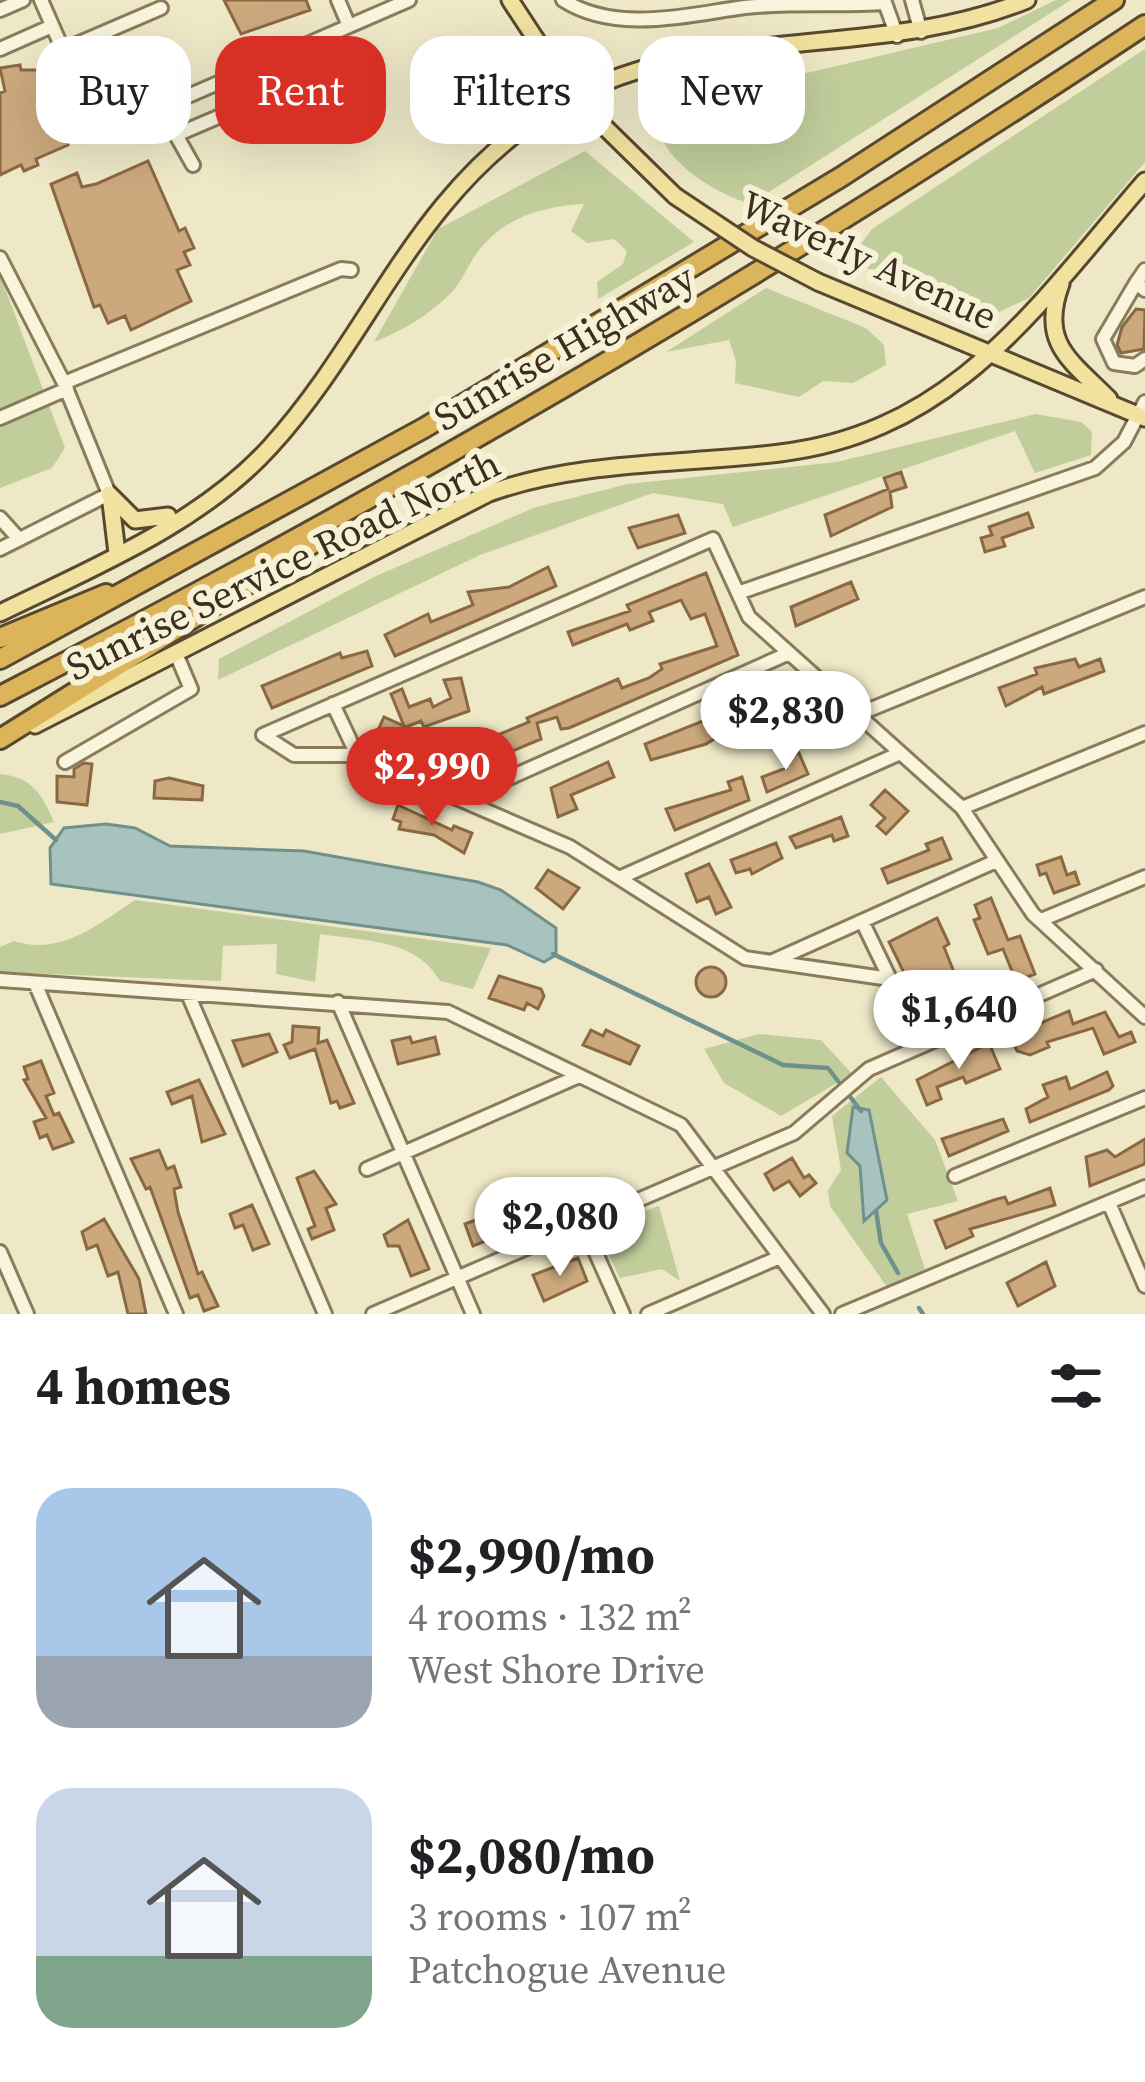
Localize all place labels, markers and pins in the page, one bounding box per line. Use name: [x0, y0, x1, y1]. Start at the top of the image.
pin: $2,830: [688, 671, 884, 773]
pin: $2,990: [334, 727, 530, 829]
pin: $1,640: [861, 970, 1057, 1072]
pin: $2,080: [462, 1177, 658, 1279]

